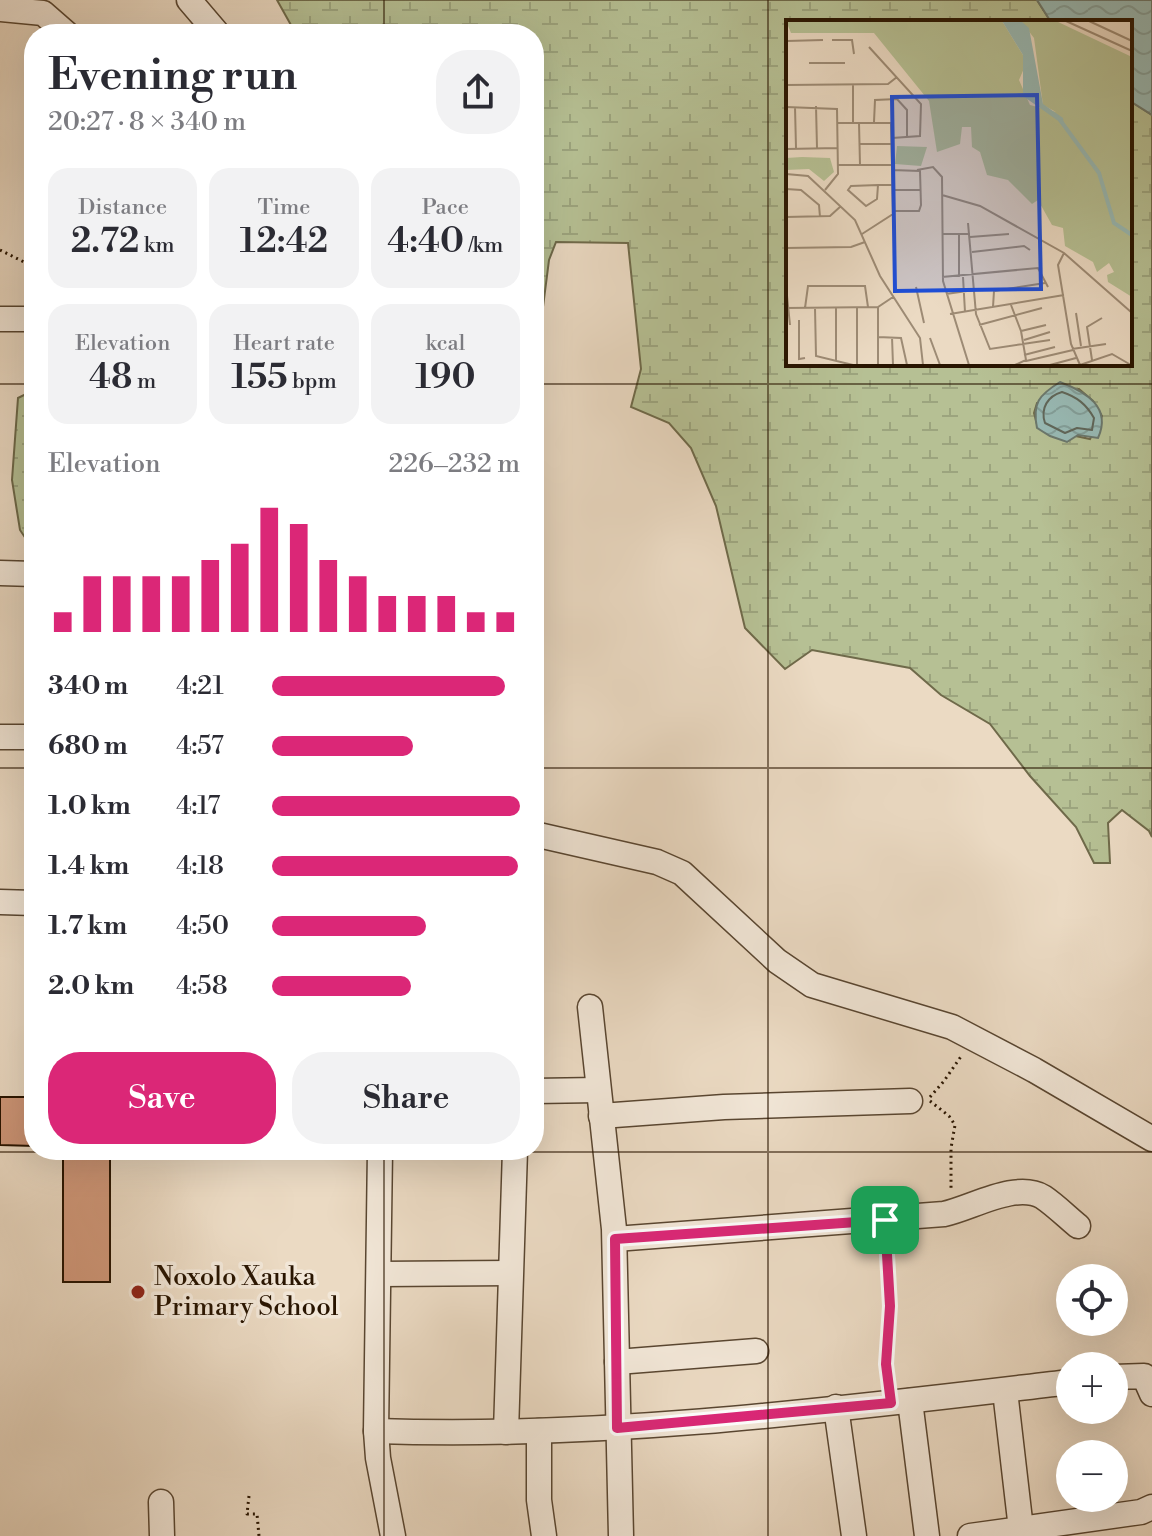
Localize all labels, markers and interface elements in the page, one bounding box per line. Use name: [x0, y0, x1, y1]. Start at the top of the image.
inset map: [786, 20, 1132, 366]
text: Evening run: [48, 48, 297, 103]
button: share: [436, 50, 520, 134]
text: 20:27 · 8 × 340 m: [48, 106, 246, 138]
text: Distance: [78, 194, 167, 221]
text: Time: [258, 194, 310, 221]
text: Pace: [422, 194, 469, 221]
text: 2.72: [71, 221, 139, 263]
text: 12:42: [240, 221, 328, 263]
text: 4:40: [387, 221, 464, 263]
text: km: [139, 232, 175, 259]
text: /km: [464, 232, 503, 259]
text: Elevation: [75, 330, 170, 357]
text: Heart rate: [233, 330, 335, 357]
text: kcal: [425, 330, 465, 357]
text: 48: [89, 357, 132, 399]
text: 155: [231, 357, 288, 399]
text: 190: [415, 357, 475, 399]
text: m: [132, 368, 156, 395]
text: bpm: [288, 368, 337, 395]
text: Elevation: [48, 448, 161, 480]
text: 226–232 m: [388, 448, 520, 480]
text: 340 m: [48, 670, 128, 702]
text: 4:21: [176, 670, 224, 702]
text: 680 m: [48, 730, 128, 762]
text: 4:57: [176, 730, 224, 762]
text: 1.0 km: [48, 790, 131, 822]
text: 4:17: [176, 790, 220, 822]
text: 1.4 km: [48, 850, 129, 882]
text: 4:18: [176, 850, 224, 882]
text: 1.7 km: [48, 910, 127, 942]
text: 4:50: [176, 910, 229, 942]
text: 2.0 km: [48, 970, 134, 1002]
text: 4:58: [176, 970, 228, 1002]
button: Save: [48, 1052, 276, 1144]
button: Share: [292, 1052, 520, 1144]
pin: [851, 1186, 919, 1254]
icon: arrive: [863, 1198, 907, 1242]
place label: Noxolo Xauka Primary School: [154, 1261, 339, 1323]
map controls: [1056, 1264, 1128, 1512]
button: locate: [1056, 1264, 1128, 1336]
marker: Noxolo Xauka Primary School: [129, 1283, 147, 1301]
button: +: [1056, 1352, 1128, 1424]
button: −: [1056, 1440, 1128, 1512]

